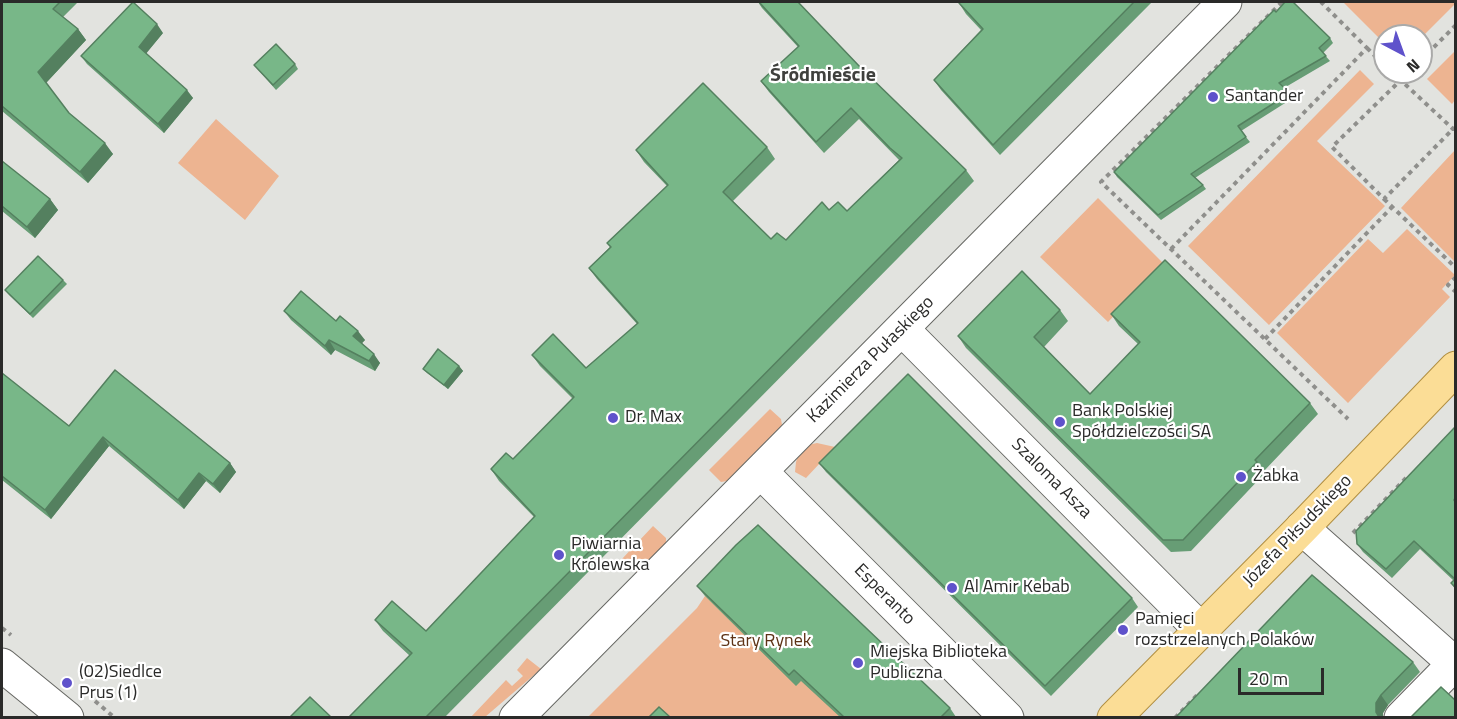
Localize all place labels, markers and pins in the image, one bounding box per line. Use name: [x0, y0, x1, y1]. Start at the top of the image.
place label: Santander: [1225, 86, 1303, 108]
marker: Santander: [1206, 90, 1220, 104]
place label: Bank Polskiej Spółdzielczości SA: [1072, 401, 1211, 444]
place label: Dr. Max: [625, 407, 682, 429]
marker: Dr. Max: [606, 411, 620, 425]
marker: Bank Polskiej Spółdzielczości SA: [1053, 415, 1067, 429]
place label: Żabka: [1253, 466, 1299, 488]
marker: Żabka: [1234, 470, 1248, 484]
place label: Piwiarnia Królewska: [571, 534, 649, 576]
marker: Piwiarnia Królewska: [552, 548, 566, 562]
place label: Al Amir Kebab: [964, 577, 1070, 599]
marker: Al Amir Kebab: [945, 581, 959, 595]
place label: Pamięci rozstrzelanych Polaków: [1135, 609, 1314, 652]
marker: Pamięci rozstrzelanych Polaków: [1116, 623, 1130, 637]
place label: Miejska Biblioteka Publiczna: [870, 642, 1007, 684]
marker: Miejska Biblioteka Publiczna: [851, 656, 865, 670]
place label: (02)Siedlce Prus (1): [79, 662, 162, 704]
marker: (02)Siedlce Prus (1): [60, 676, 74, 690]

